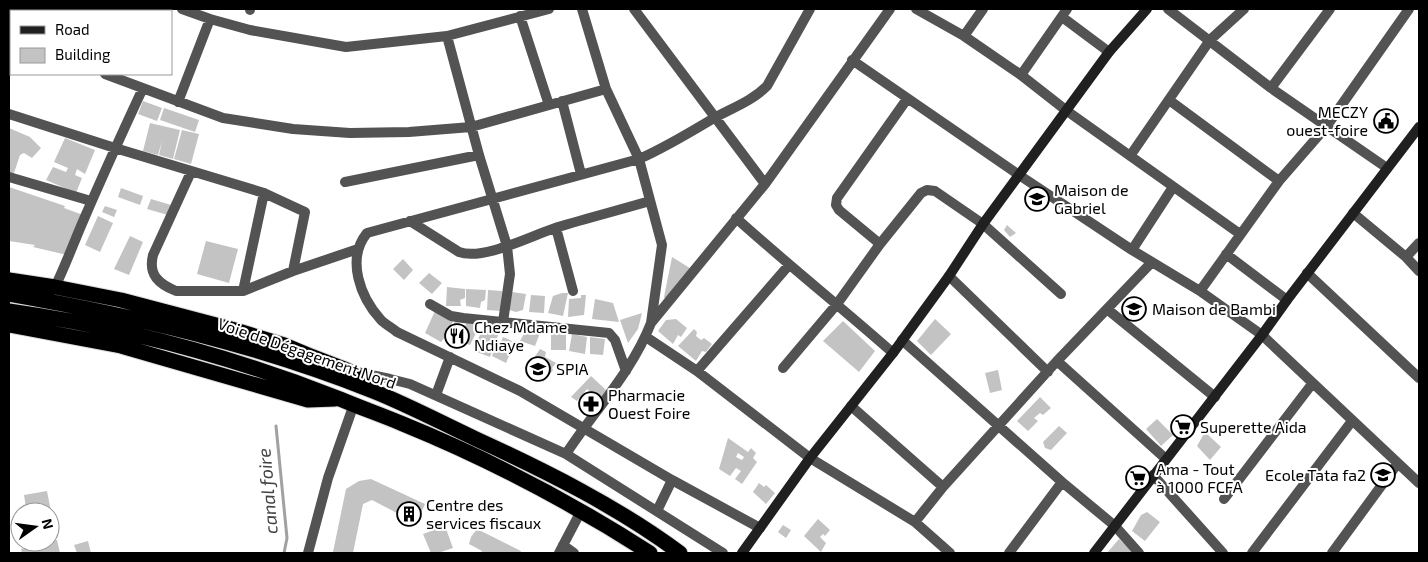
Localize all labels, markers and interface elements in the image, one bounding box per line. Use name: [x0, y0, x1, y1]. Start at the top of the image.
legend: [10, 10, 172, 75]
text: Road: [55, 20, 90, 38]
text: Building: [55, 45, 111, 63]
place label: MECZY ouest-foire: [1286, 102, 1368, 139]
public building icon: MECZY ouest-foire: [1373, 108, 1399, 134]
place label: Maison de Gabriel: [1054, 180, 1129, 217]
school or university icon: Maison de Gabriel: [1024, 186, 1050, 212]
school or university icon: Maison de Bambi: [1121, 296, 1147, 322]
place label: Maison de Bambi: [1152, 299, 1276, 318]
street label: Voie de Dégagement Nord: [215, 313, 399, 392]
place label: Chez Mdame Ndiaye: [474, 317, 567, 354]
restaurant icon: Chez Mdame Ndiaye: [444, 323, 470, 349]
school or university icon: SPIA: [525, 356, 551, 382]
place label: SPIA: [556, 359, 589, 378]
place label: Pharmacie Ouest Foire: [608, 385, 690, 422]
pharmacy icon: Pharmacie Ouest Foire: [578, 391, 604, 417]
supermarket icon: Superette Aida: [1170, 414, 1196, 440]
place label: Superette Aida: [1200, 417, 1307, 436]
water label: canal foire: [252, 447, 282, 535]
place label: Ama - Tout à 1000 FCFA: [1156, 459, 1243, 496]
school or university icon: Ecole Tata fa2: [1370, 462, 1396, 488]
supermarket icon: Ama - Tout à 1000 FCFA: [1125, 465, 1151, 491]
place label: Ecole Tata fa2: [1265, 465, 1366, 484]
place label: Centre des services fiscaux: [426, 495, 542, 532]
building icon: Centre des services fiscaux: [396, 501, 422, 527]
north arrow: [10, 502, 60, 552]
text: N: [39, 517, 58, 531]

